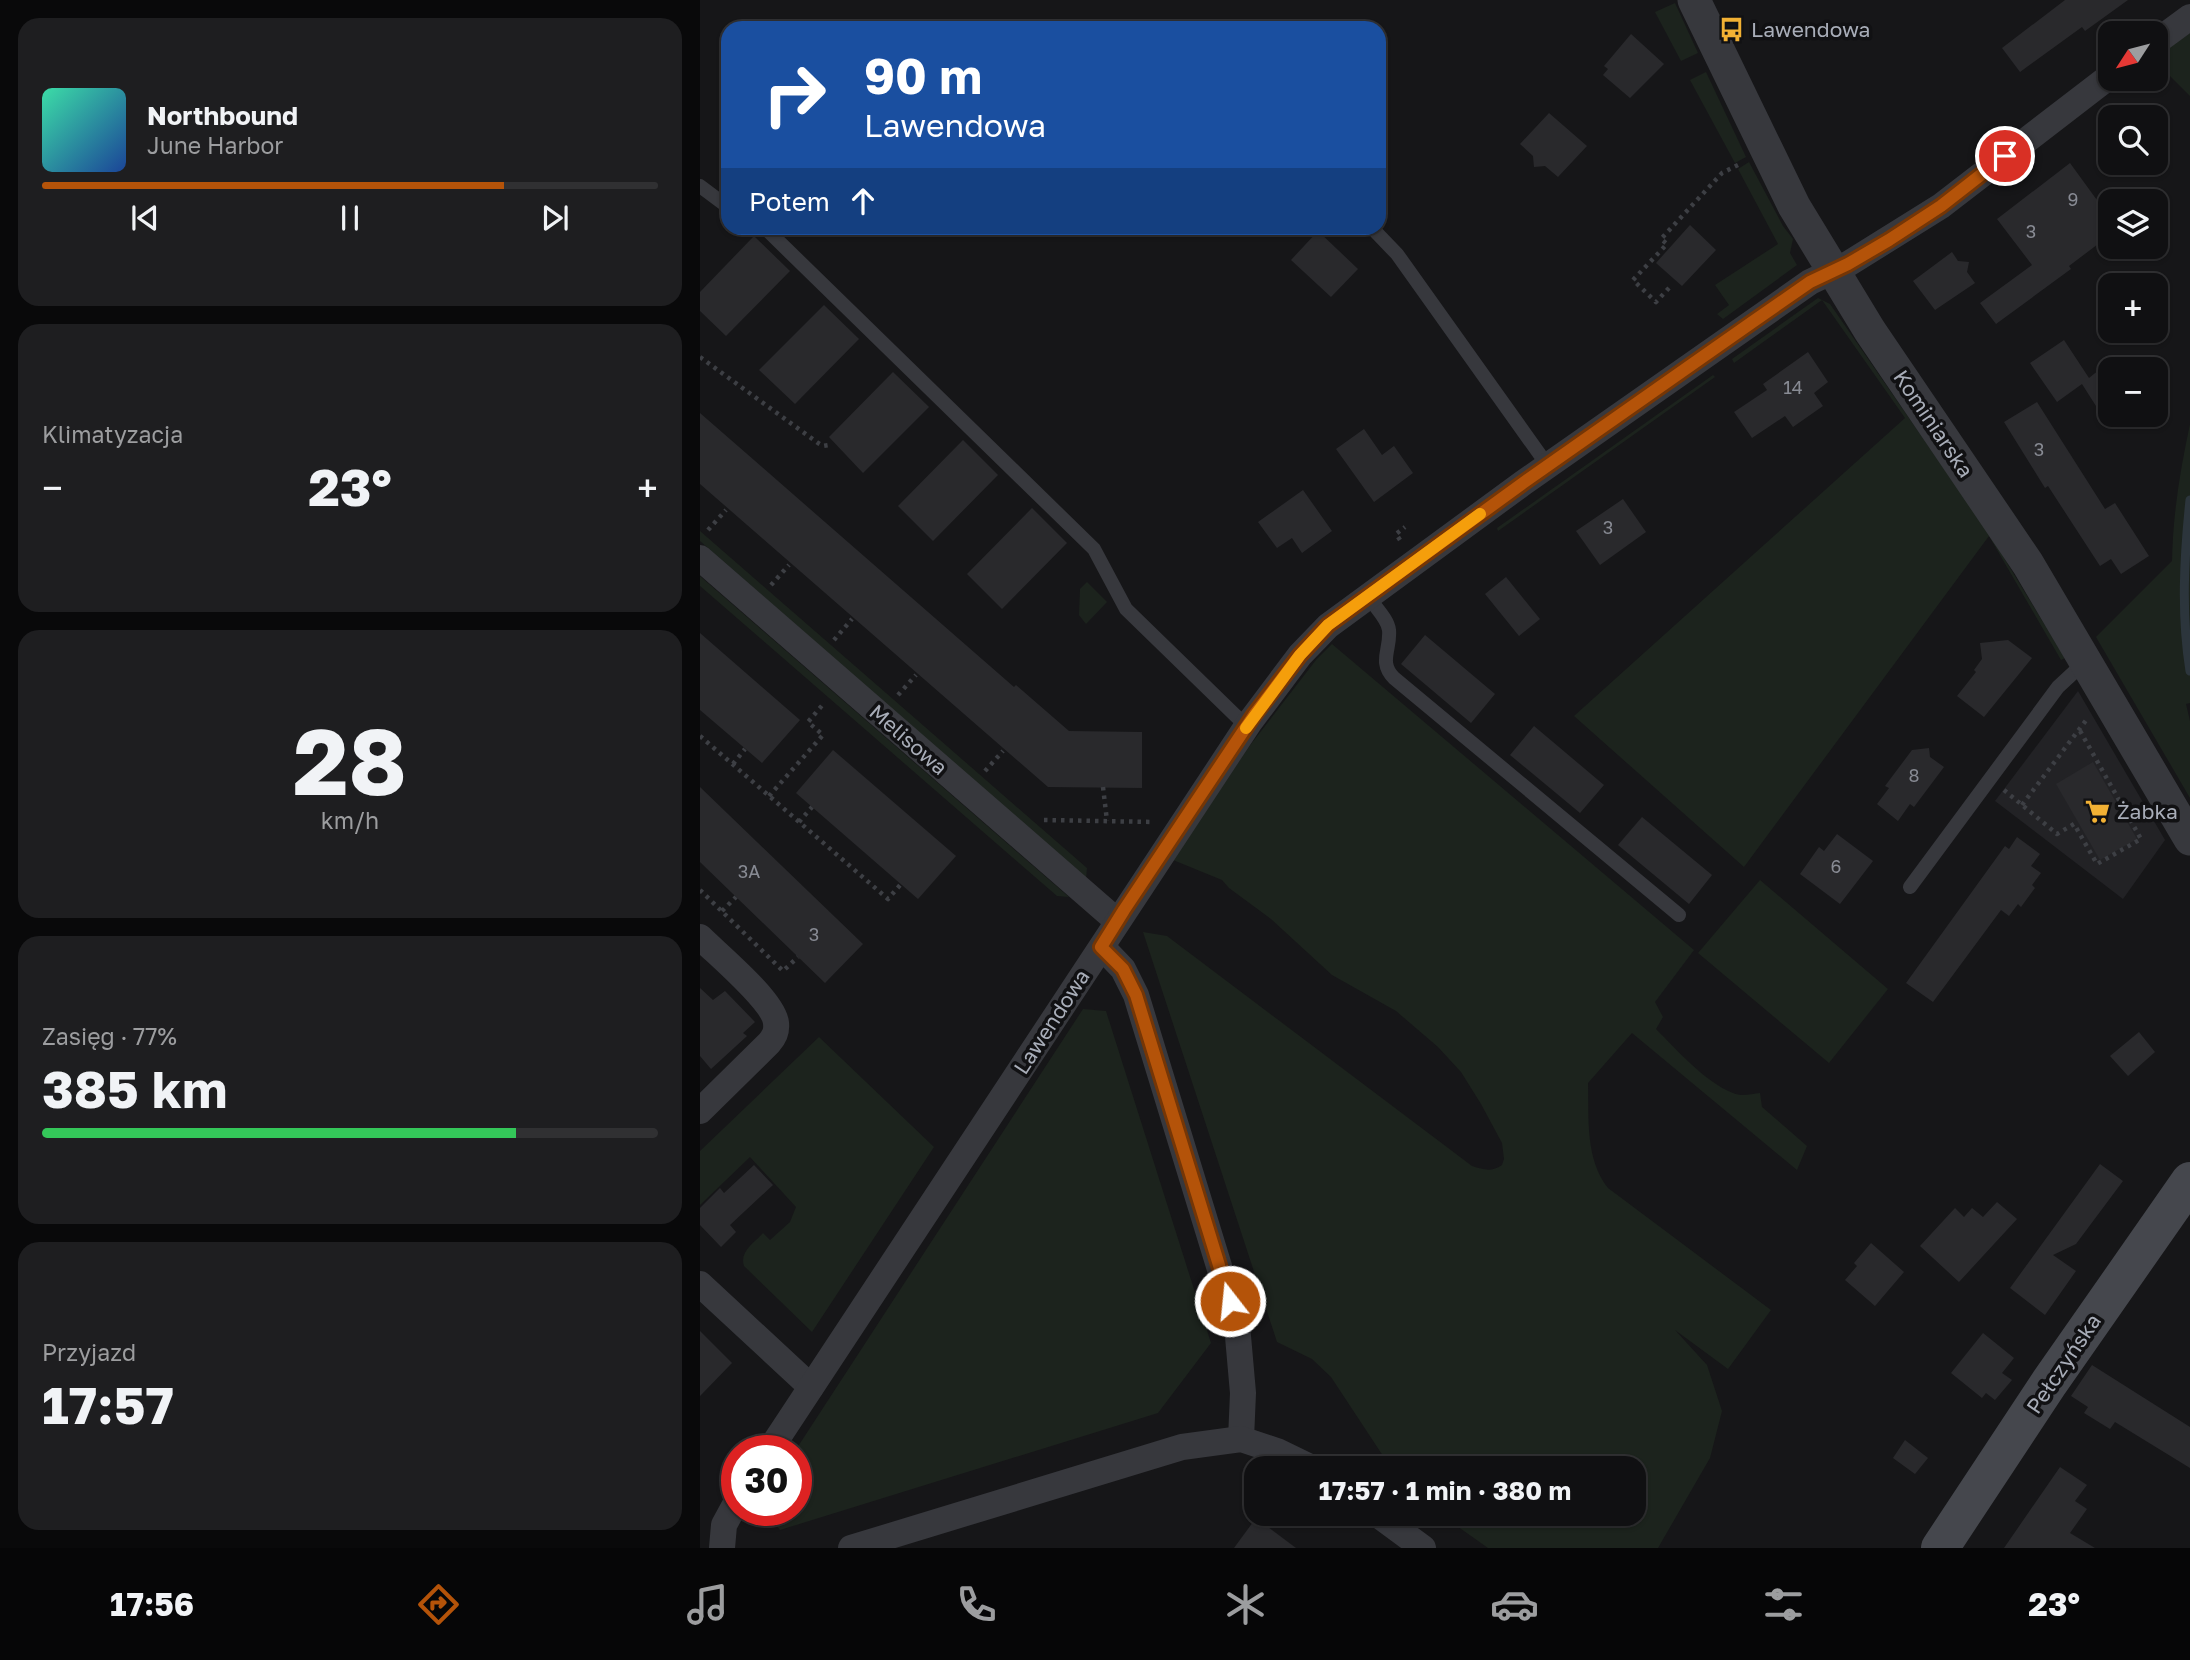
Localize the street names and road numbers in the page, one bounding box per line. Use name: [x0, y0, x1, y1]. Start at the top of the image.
street label: Kominiarska: [1888, 365, 1979, 482]
street label: Melisowa: [864, 698, 953, 780]
street label: Lawendowa: [1008, 964, 1095, 1079]
street label: Pełczyńska: [2020, 1309, 2106, 1418]

